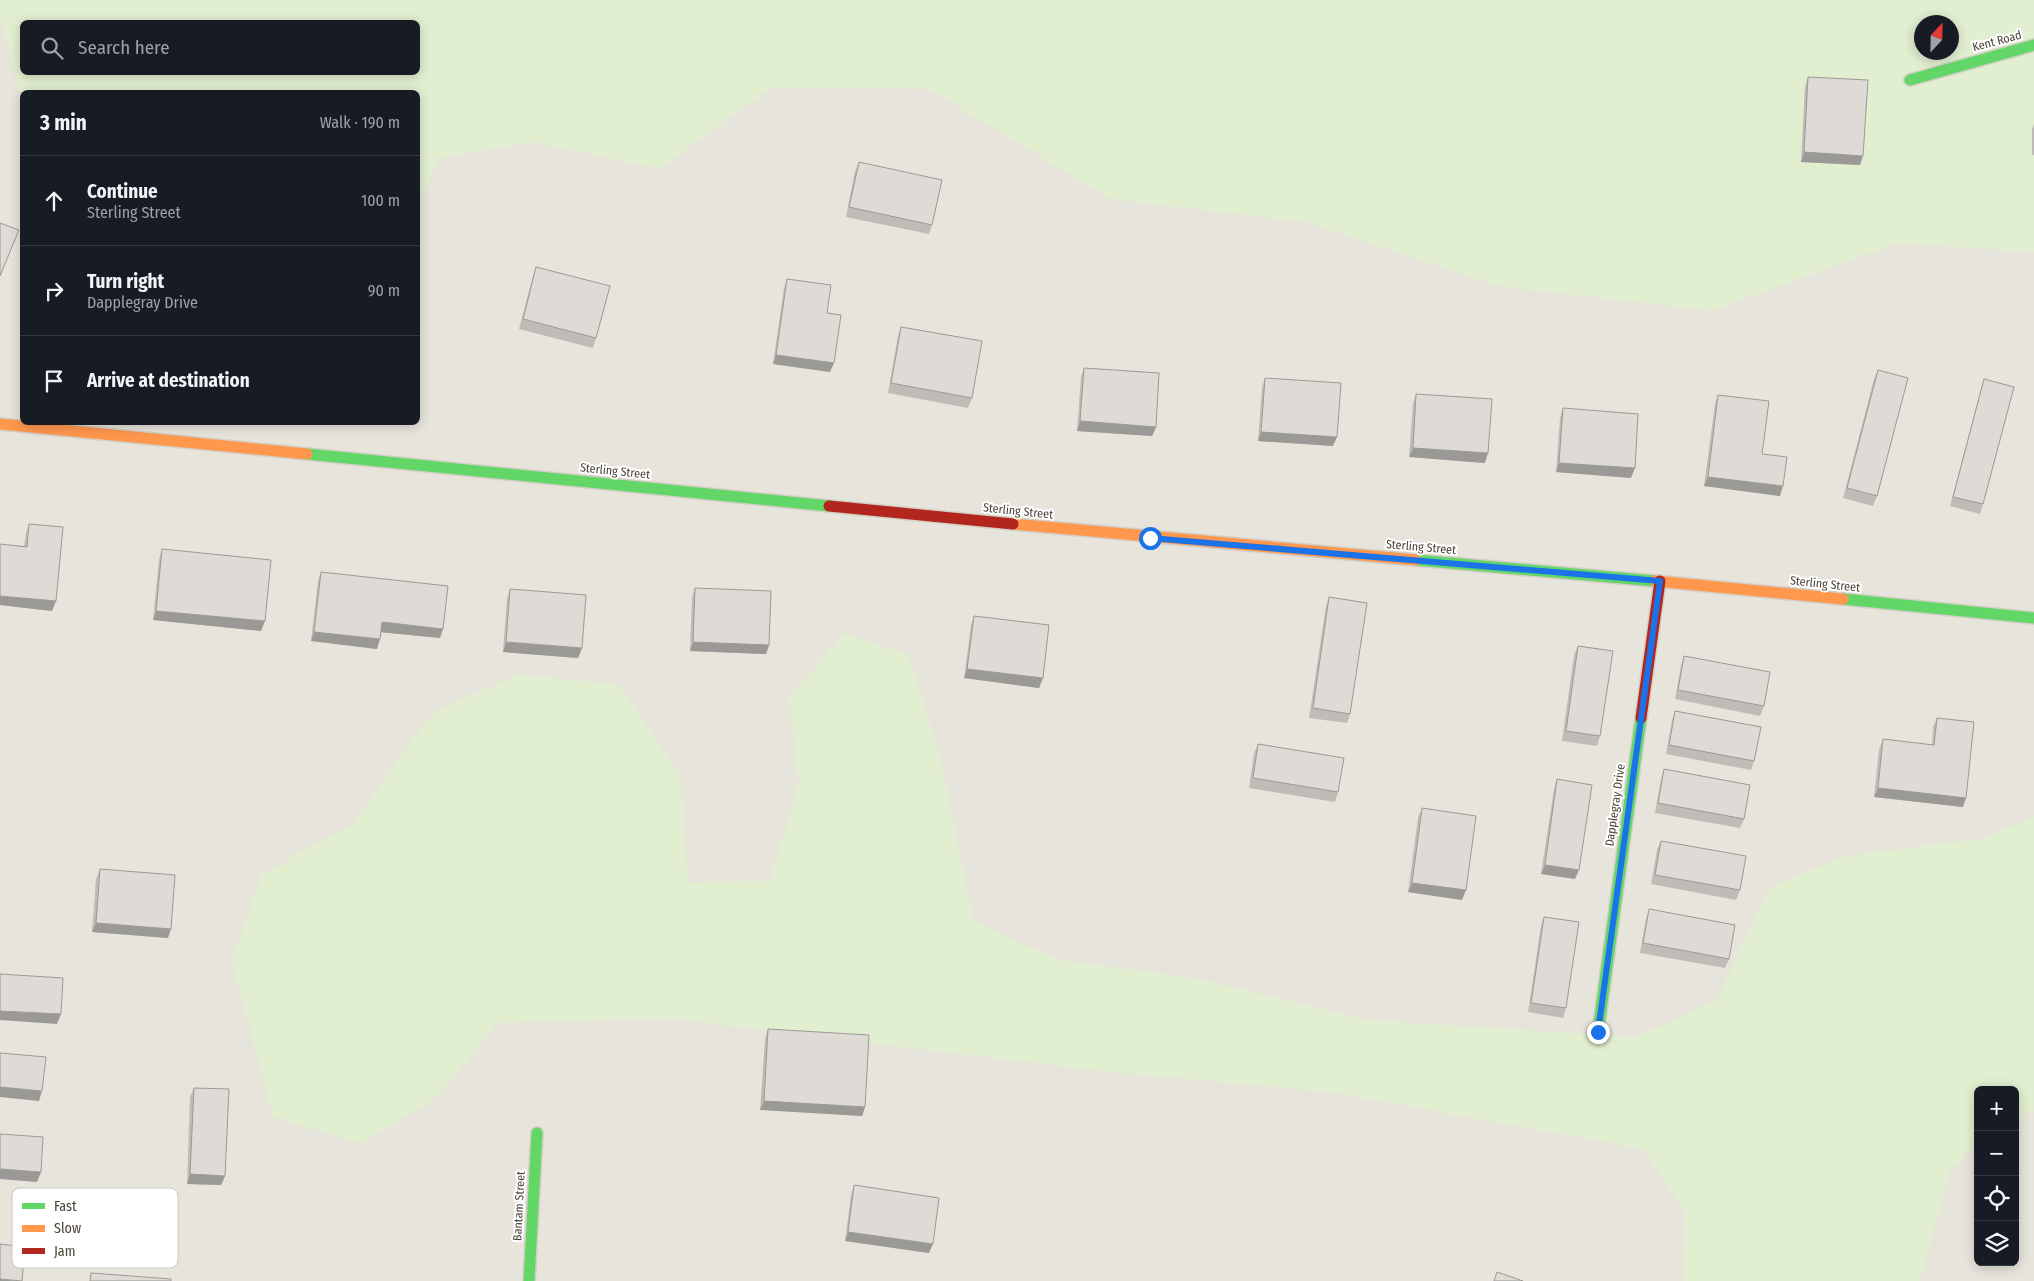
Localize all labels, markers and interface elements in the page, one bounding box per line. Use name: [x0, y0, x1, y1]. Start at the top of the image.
north arrow: [1914, 15, 1959, 60]
search box: [20, 20, 420, 75]
street label: Kent Road: [1971, 28, 2023, 54]
icon: search: [38, 34, 66, 62]
text: Search here: [78, 36, 170, 59]
text: 3 min: [40, 110, 87, 136]
text: Walk · 190 m: [320, 113, 400, 132]
text: Continue: [87, 180, 158, 203]
icon: ahead: [40, 187, 68, 215]
text: 100 m: [361, 191, 400, 210]
text: Sterling Street: [87, 203, 181, 222]
text: Turn right: [87, 270, 164, 293]
icon: right: [40, 277, 68, 305]
text: 90 m: [368, 281, 400, 300]
text: Dapplegray Drive: [87, 293, 198, 312]
icon: arrive: [40, 367, 68, 395]
text: Arrive at destination: [87, 369, 250, 392]
street label: Sterling Street: [579, 460, 651, 482]
street label: Sterling Street: [982, 500, 1054, 522]
route start: [1139, 527, 1162, 550]
street label: Sterling Street: [1385, 537, 1457, 557]
street label: Sterling Street: [1789, 573, 1861, 595]
street label: Dapplegray Drive: [1602, 763, 1628, 847]
route end: [1587, 1021, 1610, 1044]
map controls: [1974, 1086, 2019, 1266]
button: +: [1974, 1086, 2019, 1131]
button: −: [1974, 1131, 2019, 1176]
street label: Bantam Street: [510, 1171, 528, 1241]
button: locate: [1974, 1176, 2019, 1221]
legend: [12, 1188, 178, 1268]
text: Fast: [54, 1198, 77, 1215]
text: Slow: [54, 1220, 81, 1237]
button: layers: [1974, 1221, 2019, 1266]
text: Jam: [54, 1243, 75, 1260]

